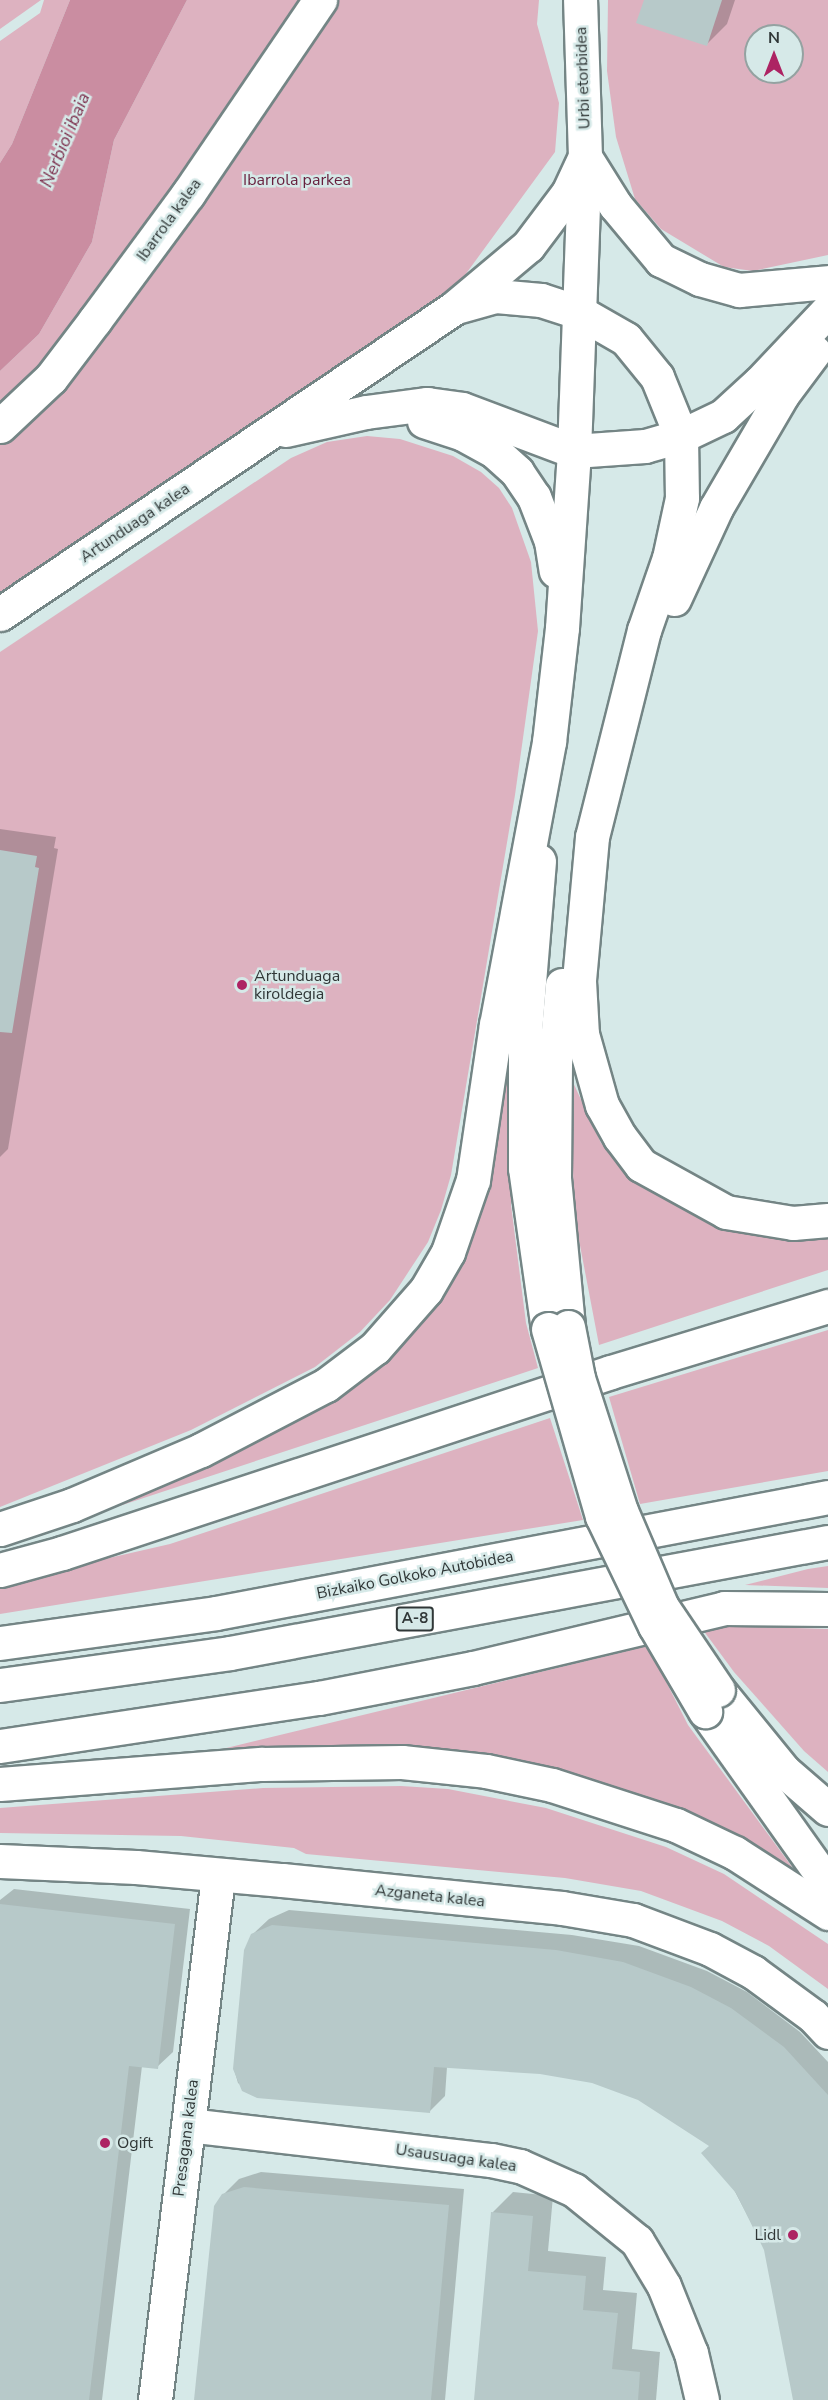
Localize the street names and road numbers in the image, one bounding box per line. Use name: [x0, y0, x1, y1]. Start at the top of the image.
street label: Urbi etorbidea: [572, 26, 594, 130]
street label: Ibarrola kalea: [133, 175, 205, 265]
street label: Artunduaga kalea: [76, 479, 194, 567]
street label: Bizkaiko Golkoko Autobidea: [315, 1546, 515, 1604]
road number: A-8: [396, 1607, 434, 1631]
street label: Azganeta kalea: [374, 1881, 486, 1911]
street label: Presagana kalea: [169, 2078, 203, 2198]
street label: Usausuaga kalea: [394, 2140, 518, 2176]

